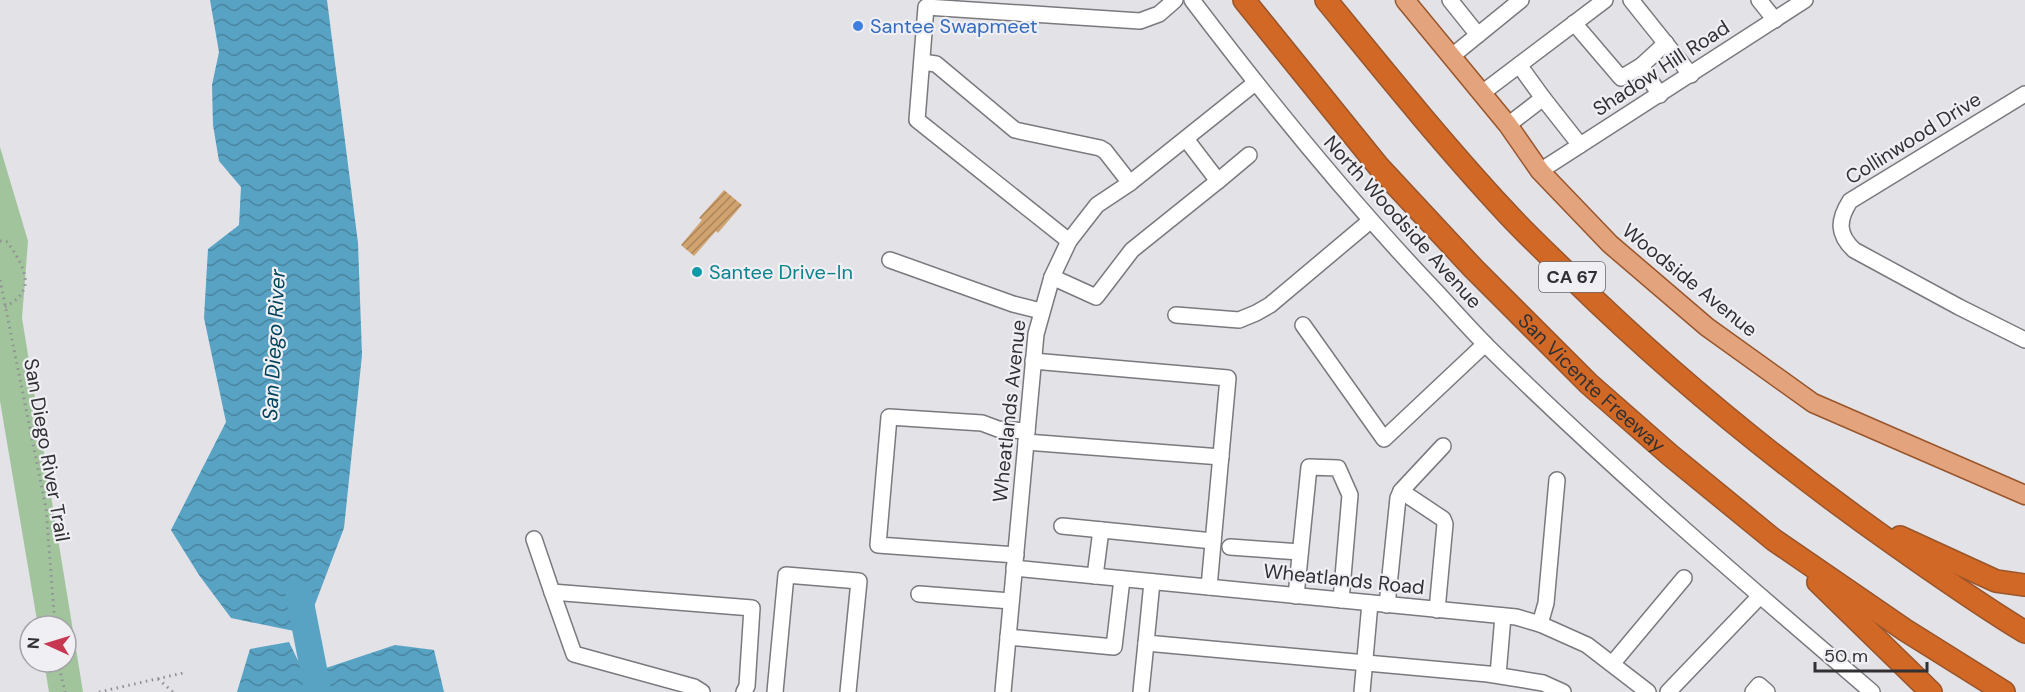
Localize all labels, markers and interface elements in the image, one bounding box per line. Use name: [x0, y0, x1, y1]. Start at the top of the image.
place label: Santee Swapmeet: [870, 13, 1038, 39]
street label: Shadow Hill Road: [1588, 14, 1734, 122]
marker: Santee Swapmeet: [851, 19, 865, 33]
street label: Collinwood Drive: [1840, 86, 1986, 190]
street label: North Woodside Avenue: [1318, 130, 1488, 314]
street label: Woodside Avenue: [1617, 217, 1763, 343]
place label: Santee Drive-In: [709, 259, 853, 285]
road number: CA 67: [1539, 262, 1605, 292]
marker: Santee Drive-In: [690, 265, 704, 279]
water label: San Diego River: [256, 268, 292, 421]
street label: San Vicente Freeway: [1513, 308, 1671, 458]
street label: Wheatlands Avenue: [986, 318, 1032, 504]
street label: San Diego River Trail: [18, 356, 76, 544]
street label: Wheatlands Road: [1262, 558, 1426, 600]
north arrow: [18, 614, 78, 674]
scale bar: [1815, 635, 1928, 673]
text: N: [23, 636, 44, 650]
text: 50 m: [1824, 644, 1868, 668]

